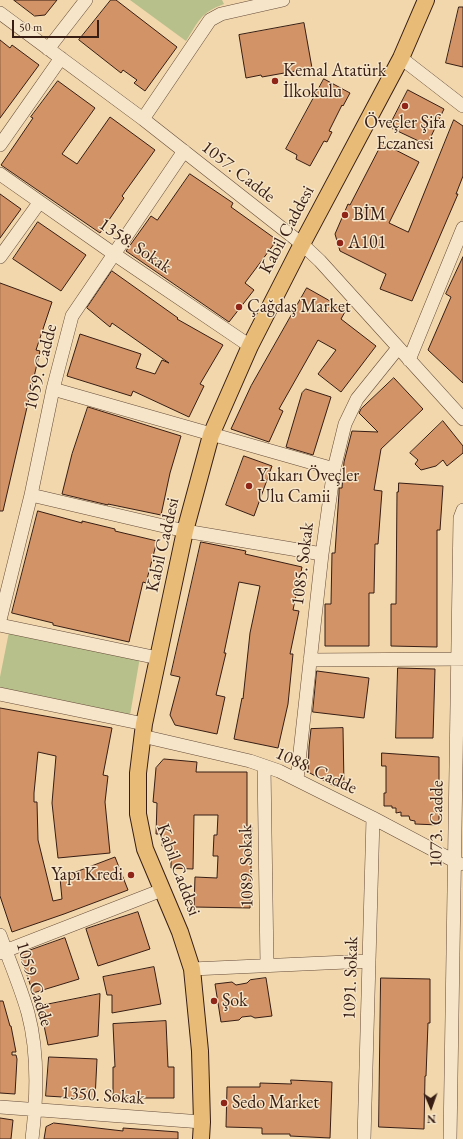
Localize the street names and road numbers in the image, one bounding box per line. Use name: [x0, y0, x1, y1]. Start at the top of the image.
street label: 1057. Cadde: [197, 137, 279, 207]
street label: Kabil Caddesi: [255, 182, 319, 278]
street label: 1358. Sokak: [94, 214, 176, 278]
street label: 1059. Cadde: [20, 322, 62, 412]
street label: Kabil Caddesi: [142, 496, 184, 594]
street label: 1085. Sokak: [287, 521, 319, 607]
street label: 1088. Cadde: [272, 743, 360, 799]
street label: 1073. Cadde: [425, 780, 449, 868]
street label: Kabil Caddesi: [151, 821, 205, 919]
street label: 1089. Sokak: [235, 824, 259, 908]
street label: 1091. Sokak: [339, 936, 363, 1020]
street label: 1059. Cadde: [11, 939, 57, 1029]
street label: 1350. Sokak: [61, 1082, 145, 1110]

